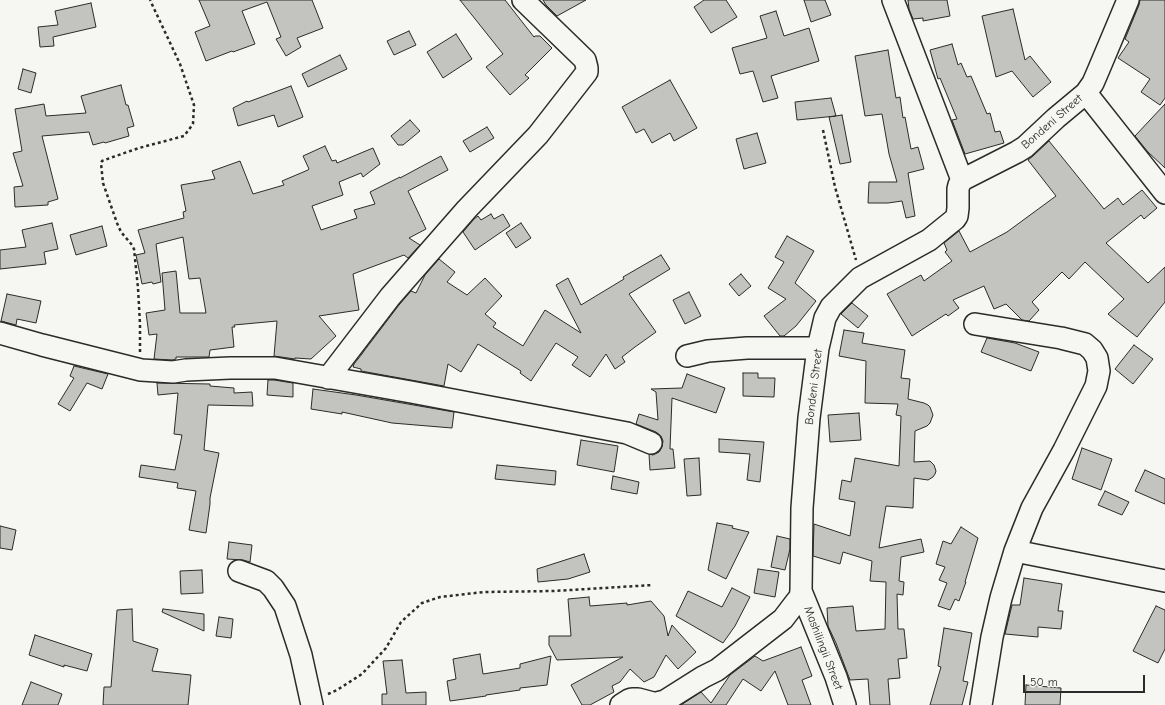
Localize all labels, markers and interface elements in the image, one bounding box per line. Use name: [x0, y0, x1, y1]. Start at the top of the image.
street label: Bondeni Street: [1019, 92, 1085, 152]
street label: Bondeni Street: [802, 348, 826, 426]
street label: Mashilingii Street: [800, 604, 846, 692]
scale bar: [1025, 667, 1147, 693]
text: 50 m: [1030, 675, 1058, 689]

